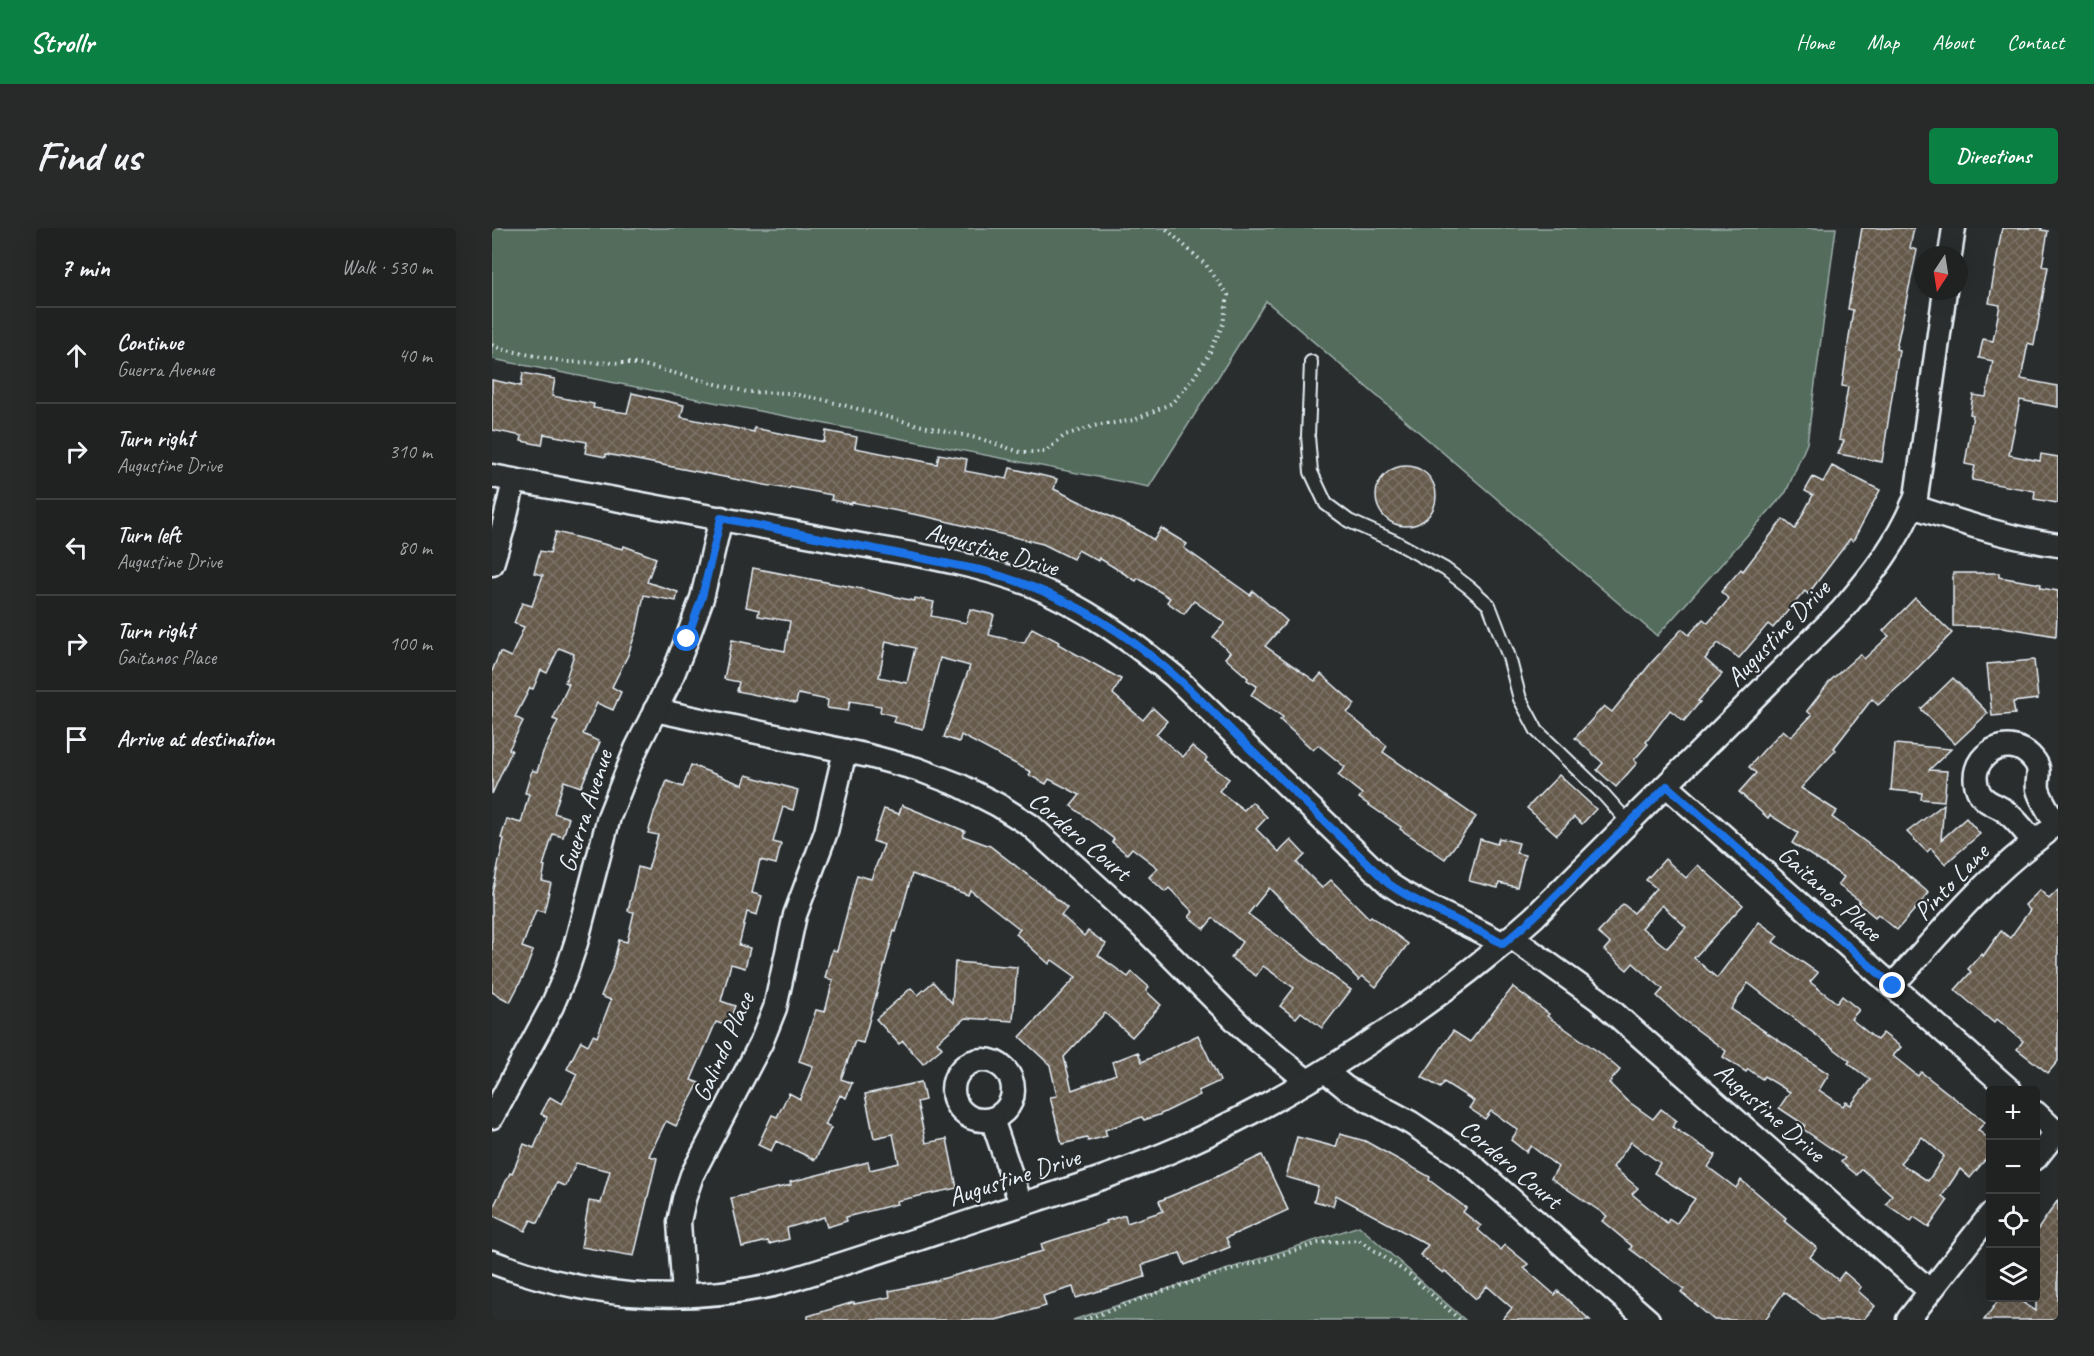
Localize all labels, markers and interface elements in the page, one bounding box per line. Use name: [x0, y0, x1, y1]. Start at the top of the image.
text: Strollr: [30, 25, 94, 60]
text: Home: [1796, 29, 1834, 55]
text: Map: [1867, 29, 1899, 55]
text: About: [1932, 29, 1974, 55]
text: Contact: [2007, 29, 2064, 55]
button: Directions: [1929, 128, 2058, 184]
text: Find us: [36, 130, 141, 183]
north arrow: [1914, 246, 1968, 300]
text: 7 min: [60, 251, 110, 284]
text: Walk · 530 m: [342, 255, 432, 280]
text: Continue: [117, 329, 183, 357]
icon: ahead: [60, 339, 93, 372]
text: 40 m: [398, 343, 432, 368]
text: Guerra Avenue: [117, 357, 214, 382]
text: Turn right: [117, 425, 194, 453]
icon: right: [60, 435, 93, 468]
text: 310 m: [389, 439, 432, 464]
text: Augustine Drive: [117, 453, 222, 478]
street label: Augustine Drive: [922, 514, 1064, 584]
text: Turn left: [117, 521, 181, 549]
icon: left: [60, 531, 93, 564]
text: 80 m: [398, 535, 432, 560]
text: Augustine Drive: [117, 549, 222, 574]
street label: Augustine Drive: [1719, 571, 1838, 694]
text: Turn right: [117, 617, 194, 645]
route start: [673, 625, 699, 651]
icon: right: [60, 627, 93, 660]
text: 100 m: [389, 631, 432, 656]
text: Gaitanos Place: [117, 645, 216, 670]
icon: arrive: [60, 723, 93, 756]
text: Arrive at destination: [117, 725, 274, 753]
street label: Guerra Avenue: [550, 744, 621, 876]
street label: Cordero Court: [1022, 784, 1140, 890]
street label: Pinto Lane: [1906, 835, 1998, 928]
street label: Gaitanos Place: [1771, 838, 1890, 949]
route end: [1879, 972, 1905, 998]
street label: Galindo Place: [684, 986, 762, 1107]
street label: Augustine Drive: [1708, 1055, 1833, 1170]
map controls: [1986, 1086, 2040, 1302]
button: +: [1986, 1086, 2040, 1140]
street label: Cordero Court: [1453, 1112, 1571, 1218]
street label: Augustine Drive: [944, 1140, 1085, 1214]
button: −: [1986, 1140, 2040, 1194]
button: locate: [1986, 1194, 2040, 1248]
button: layers: [1986, 1248, 2040, 1302]

